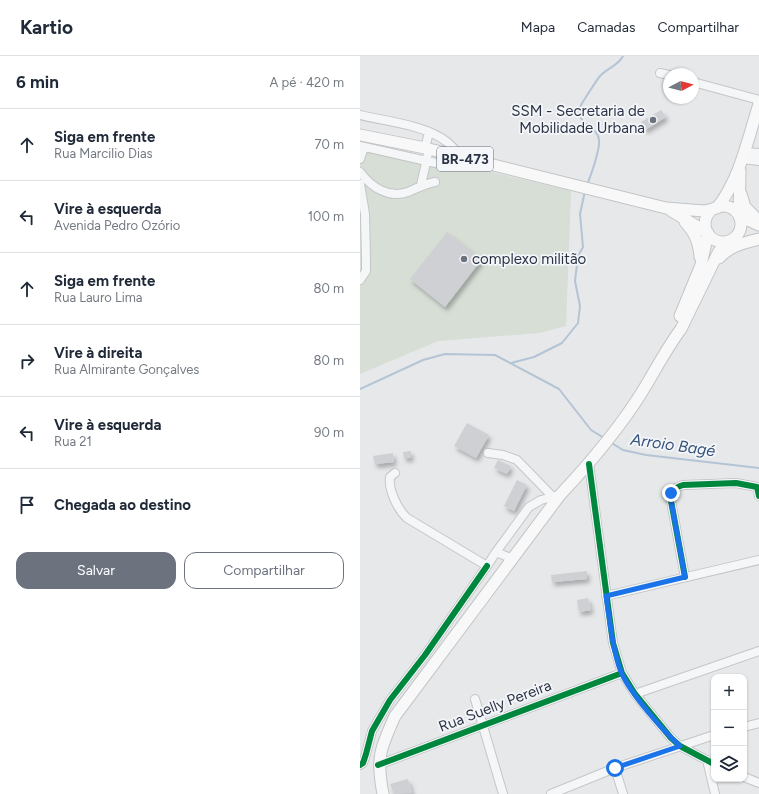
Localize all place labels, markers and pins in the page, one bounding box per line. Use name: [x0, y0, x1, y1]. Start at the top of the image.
place label: SSM - Secretaria de Mobilidade Urbana: [511, 102, 645, 137]
marker: SSM - Secretaria de Mobilidade Urbana: [648, 115, 658, 125]
place label: complexo militão: [472, 250, 587, 268]
marker: complexo militão: [459, 254, 469, 264]

